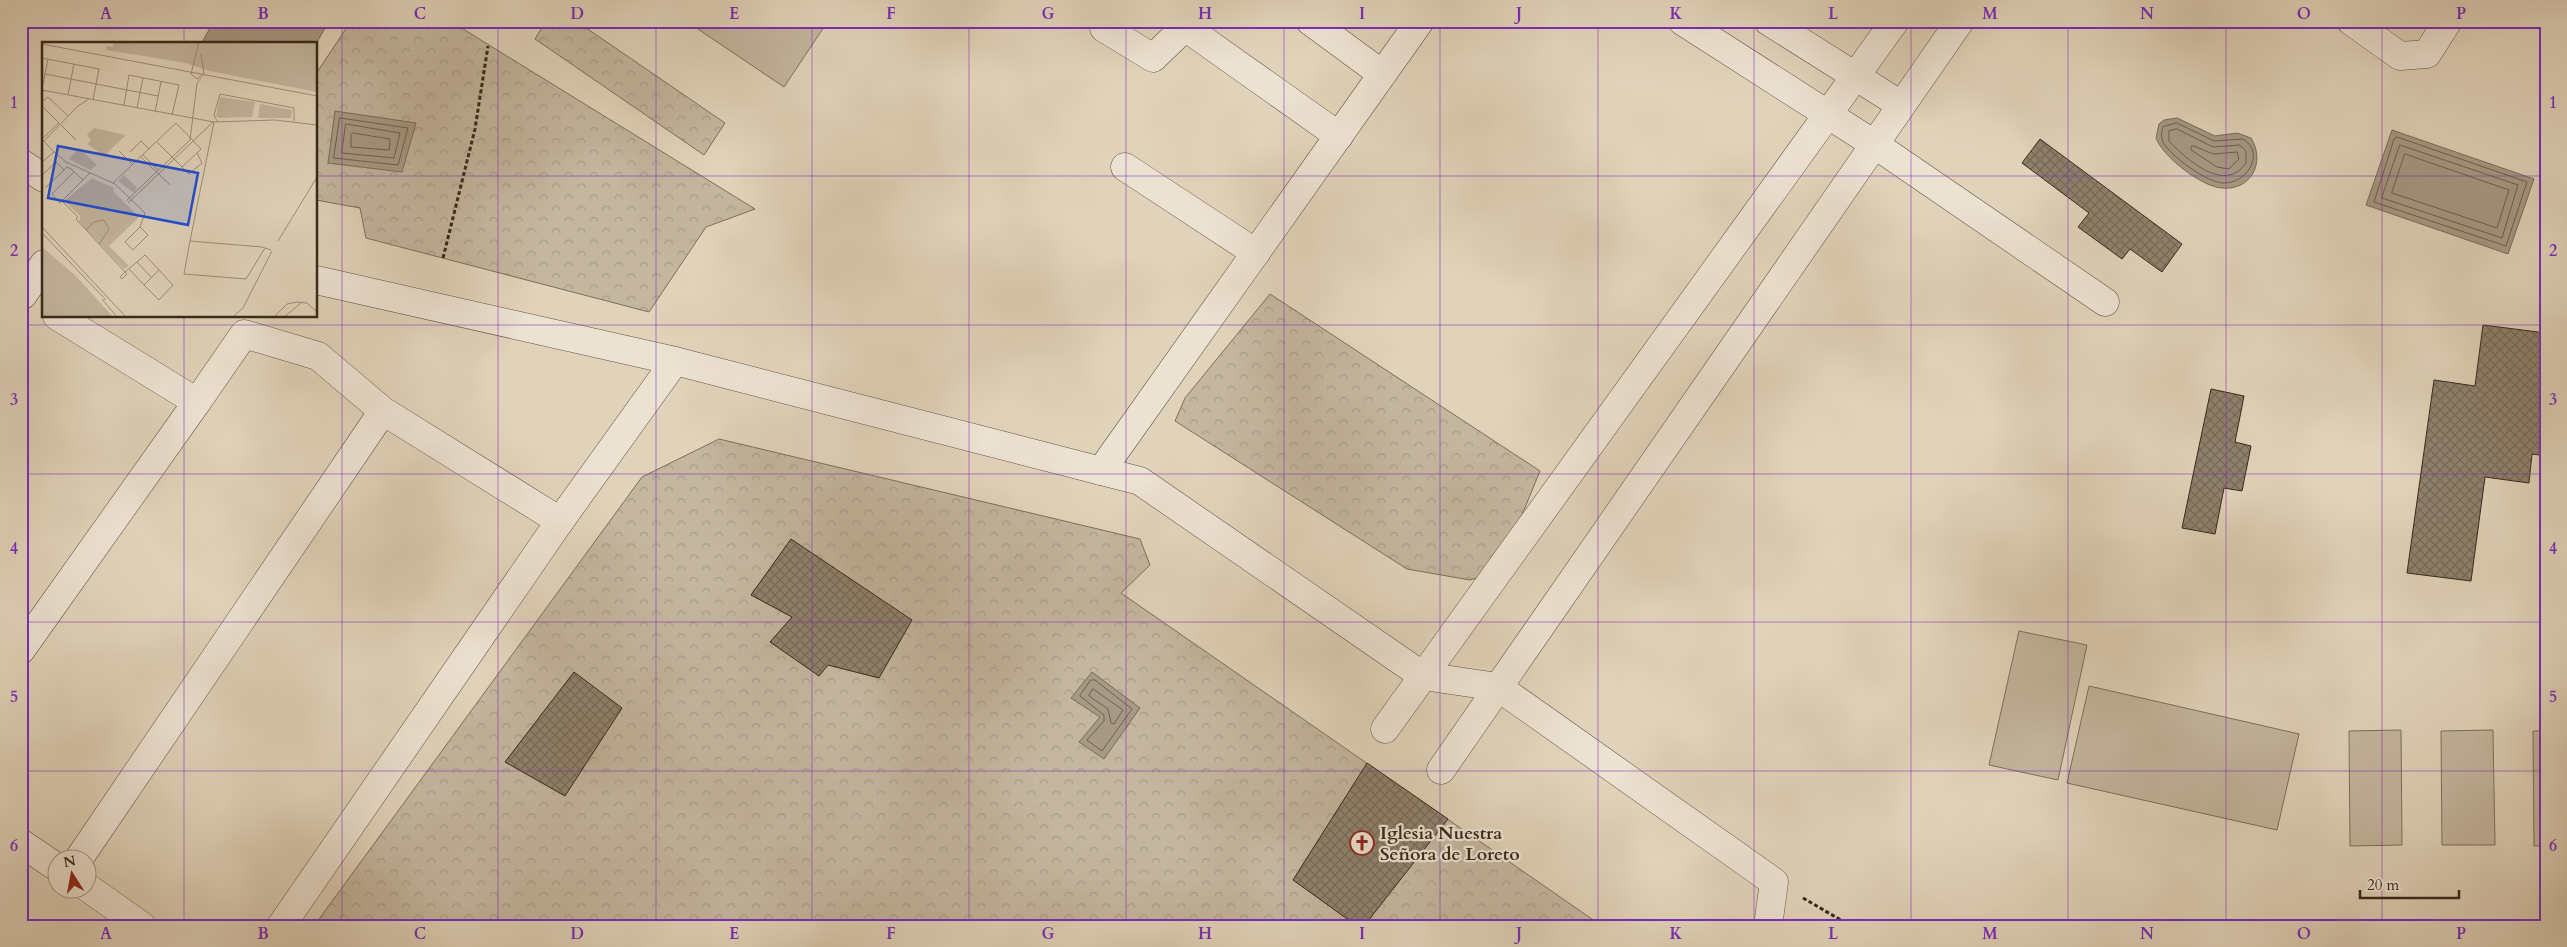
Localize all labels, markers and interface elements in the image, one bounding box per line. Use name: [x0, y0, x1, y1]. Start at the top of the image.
text: A: [100, 3, 112, 25]
text: B: [257, 3, 269, 25]
text: C: [414, 3, 426, 25]
text: D: [570, 3, 584, 25]
text: E: [729, 3, 739, 25]
text: F: [886, 3, 896, 25]
text: G: [1041, 3, 1055, 25]
text: H: [1198, 3, 1212, 25]
text: I: [1359, 3, 1365, 25]
text: J: [1514, 3, 1522, 25]
text: K: [1670, 3, 1683, 25]
text: L: [1828, 3, 1839, 25]
text: M: [1982, 3, 1998, 25]
text: N: [2140, 3, 2154, 25]
text: O: [2297, 3, 2311, 25]
text: P: [2456, 3, 2466, 25]
inset map: [42, 42, 318, 318]
text: 1: [10, 92, 18, 114]
text: 1: [2549, 92, 2557, 114]
text: 2: [10, 240, 18, 262]
text: 2: [2549, 240, 2557, 262]
text: 3: [10, 389, 18, 411]
text: 3: [2549, 389, 2557, 411]
text: 4: [10, 538, 18, 560]
text: 4: [2549, 538, 2557, 560]
text: 5: [10, 686, 18, 708]
text: 5: [2549, 686, 2557, 708]
place label: Iglesia Nuestra Señora de Loreto: [1380, 821, 1520, 867]
church icon: Iglesia Nuestra Señora de Loreto: [1349, 830, 1375, 856]
text: 6: [10, 835, 18, 857]
text: 6: [2549, 835, 2557, 857]
north arrow: [48, 850, 98, 900]
text: N: [62, 851, 77, 872]
scale bar: [2360, 867, 2458, 899]
text: 20 m: [2367, 875, 2399, 895]
text: A: [100, 923, 112, 945]
text: B: [257, 923, 269, 945]
text: C: [414, 923, 426, 945]
text: D: [570, 923, 584, 945]
text: E: [729, 923, 739, 945]
text: F: [886, 923, 896, 945]
text: G: [1041, 923, 1055, 945]
text: H: [1198, 923, 1212, 945]
text: I: [1359, 923, 1365, 945]
text: J: [1514, 923, 1522, 945]
text: K: [1670, 923, 1683, 945]
text: L: [1828, 923, 1839, 945]
text: M: [1982, 923, 1998, 945]
text: N: [2140, 923, 2154, 945]
text: O: [2297, 923, 2311, 945]
text: P: [2456, 923, 2466, 945]

